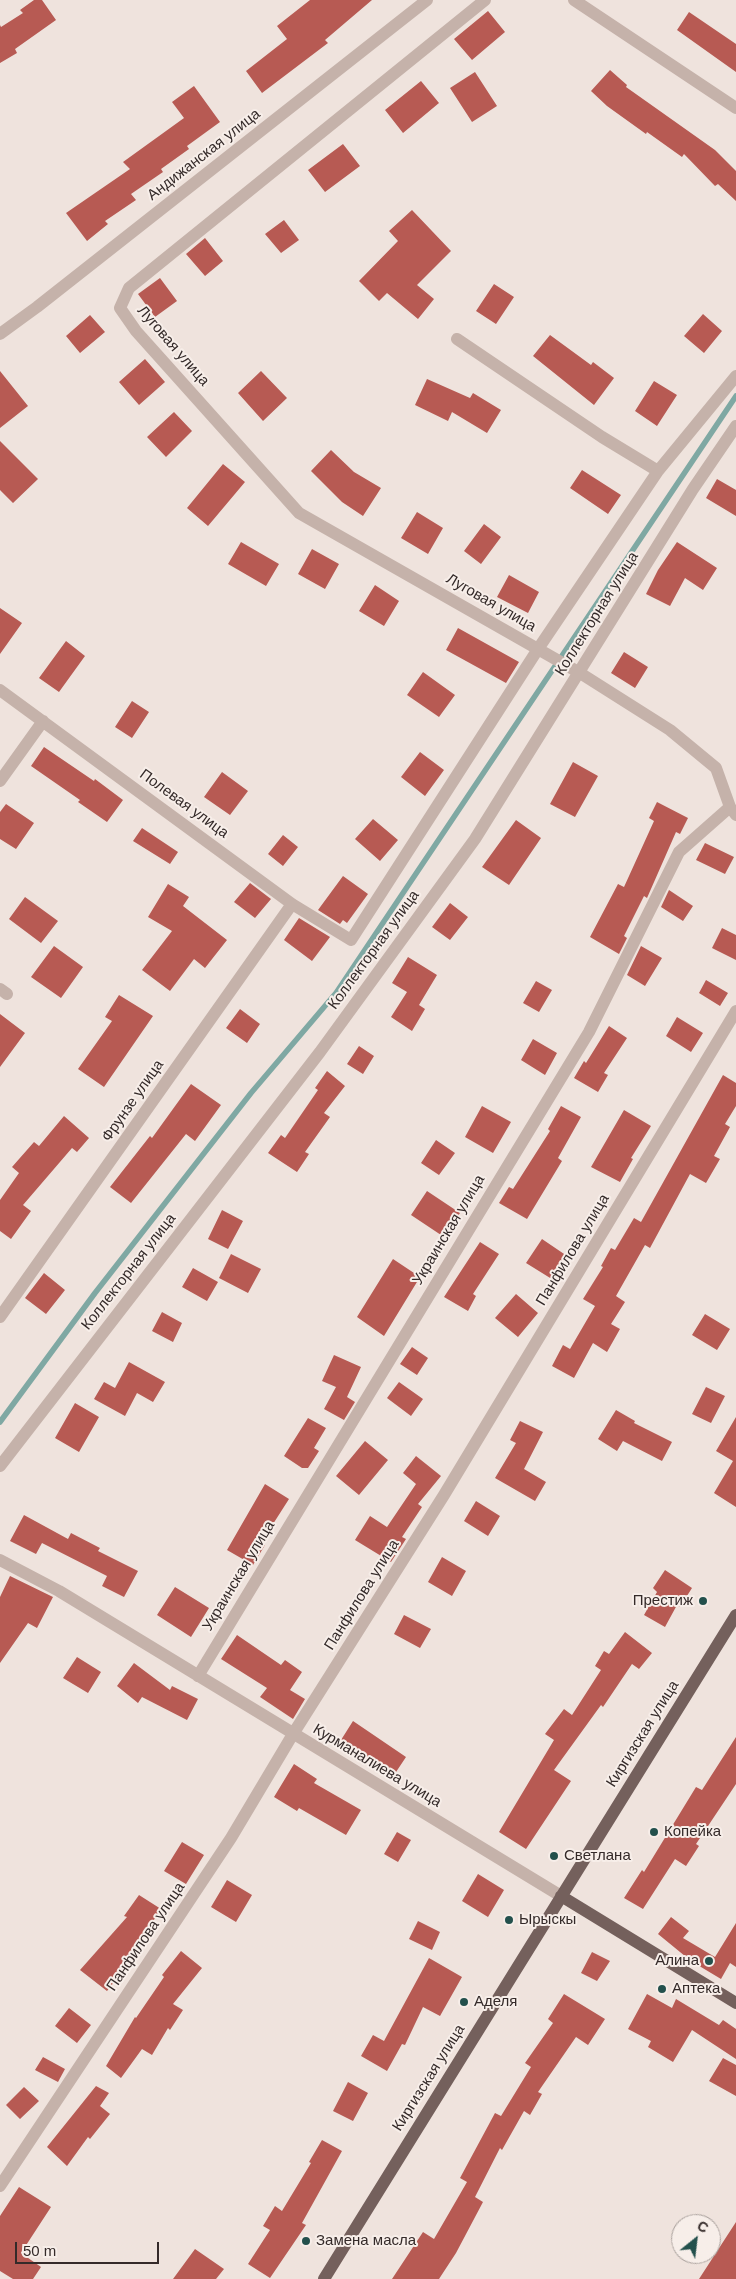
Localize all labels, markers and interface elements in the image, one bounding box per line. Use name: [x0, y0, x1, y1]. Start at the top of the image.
street label: Андижанская улица: [144, 105, 264, 205]
street label: Луговая улица: [133, 302, 213, 390]
street label: Коллекторная улица: [552, 549, 642, 679]
street label: Луговая улица: [443, 570, 539, 636]
street label: Полевая улица: [136, 766, 232, 842]
street label: Коллекторная улица: [325, 887, 423, 1013]
street label: Фрунзе улица: [98, 1057, 168, 1145]
street label: Украинская улица: [409, 1172, 489, 1288]
street label: Панфилова улица: [533, 1191, 613, 1309]
street label: Коллекторная улица: [78, 1210, 180, 1334]
street label: Украинская улица: [199, 1518, 279, 1634]
street label: Панфилова улица: [321, 1536, 403, 1654]
place label: Престиж: [633, 1592, 693, 1610]
marker: Престиж: [697, 1595, 709, 1607]
street label: Киргизская улица: [603, 1677, 683, 1791]
street label: Курманалиева улица: [309, 1721, 445, 1811]
place label: Копейка: [664, 1823, 721, 1841]
marker: Копейка: [648, 1826, 660, 1838]
place label: Светлана: [564, 1847, 631, 1865]
marker: Светлана: [548, 1850, 560, 1862]
street label: Панфилова улица: [103, 1879, 189, 1995]
place label: Ырыскы: [519, 1911, 576, 1929]
marker: Ырыскы: [503, 1914, 515, 1926]
place label: Алина: [655, 1952, 699, 1970]
marker: Алина: [703, 1955, 715, 1967]
place label: Аптека: [672, 1980, 720, 1998]
marker: Аптека: [656, 1983, 668, 1995]
place label: Аделя: [474, 1993, 517, 2011]
marker: Аделя: [458, 1996, 470, 2008]
street label: Киргизская улица: [389, 2021, 469, 2135]
north arrow: [671, 2214, 721, 2264]
text: С: [694, 2217, 711, 2236]
scale bar: [18, 2232, 161, 2264]
place label: Замена масла: [316, 2232, 416, 2250]
marker: Замена масла: [300, 2235, 312, 2247]
text: 50 m: [23, 2242, 56, 2259]

